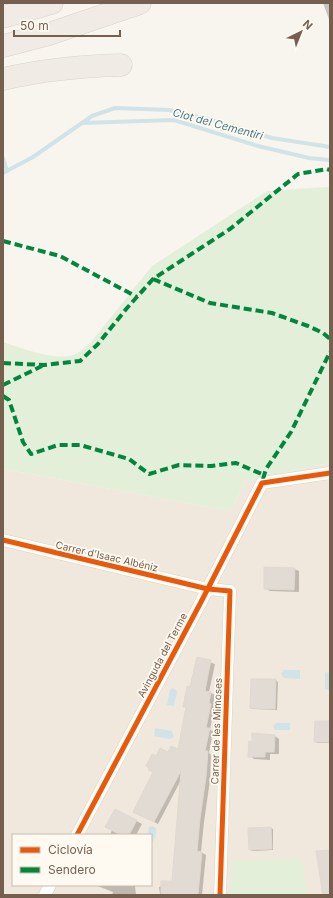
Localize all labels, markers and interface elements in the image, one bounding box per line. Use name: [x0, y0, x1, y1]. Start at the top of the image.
scale bar: [14, 12, 120, 38]
north arrow: [281, 12, 321, 52]
text: N: [300, 17, 316, 33]
text: 50 m: [20, 18, 49, 33]
water label: Clot del Cementiri: [171, 105, 265, 143]
street label: Carrer d'Isaac Albéniz: [55, 538, 159, 574]
street label: Avinguda del Terme: [135, 611, 189, 699]
street label: Carrer de les Mimoses: [208, 678, 224, 784]
legend: [12, 834, 152, 886]
text: Ciclovía: [48, 842, 93, 857]
text: Sendero: [48, 862, 96, 877]

